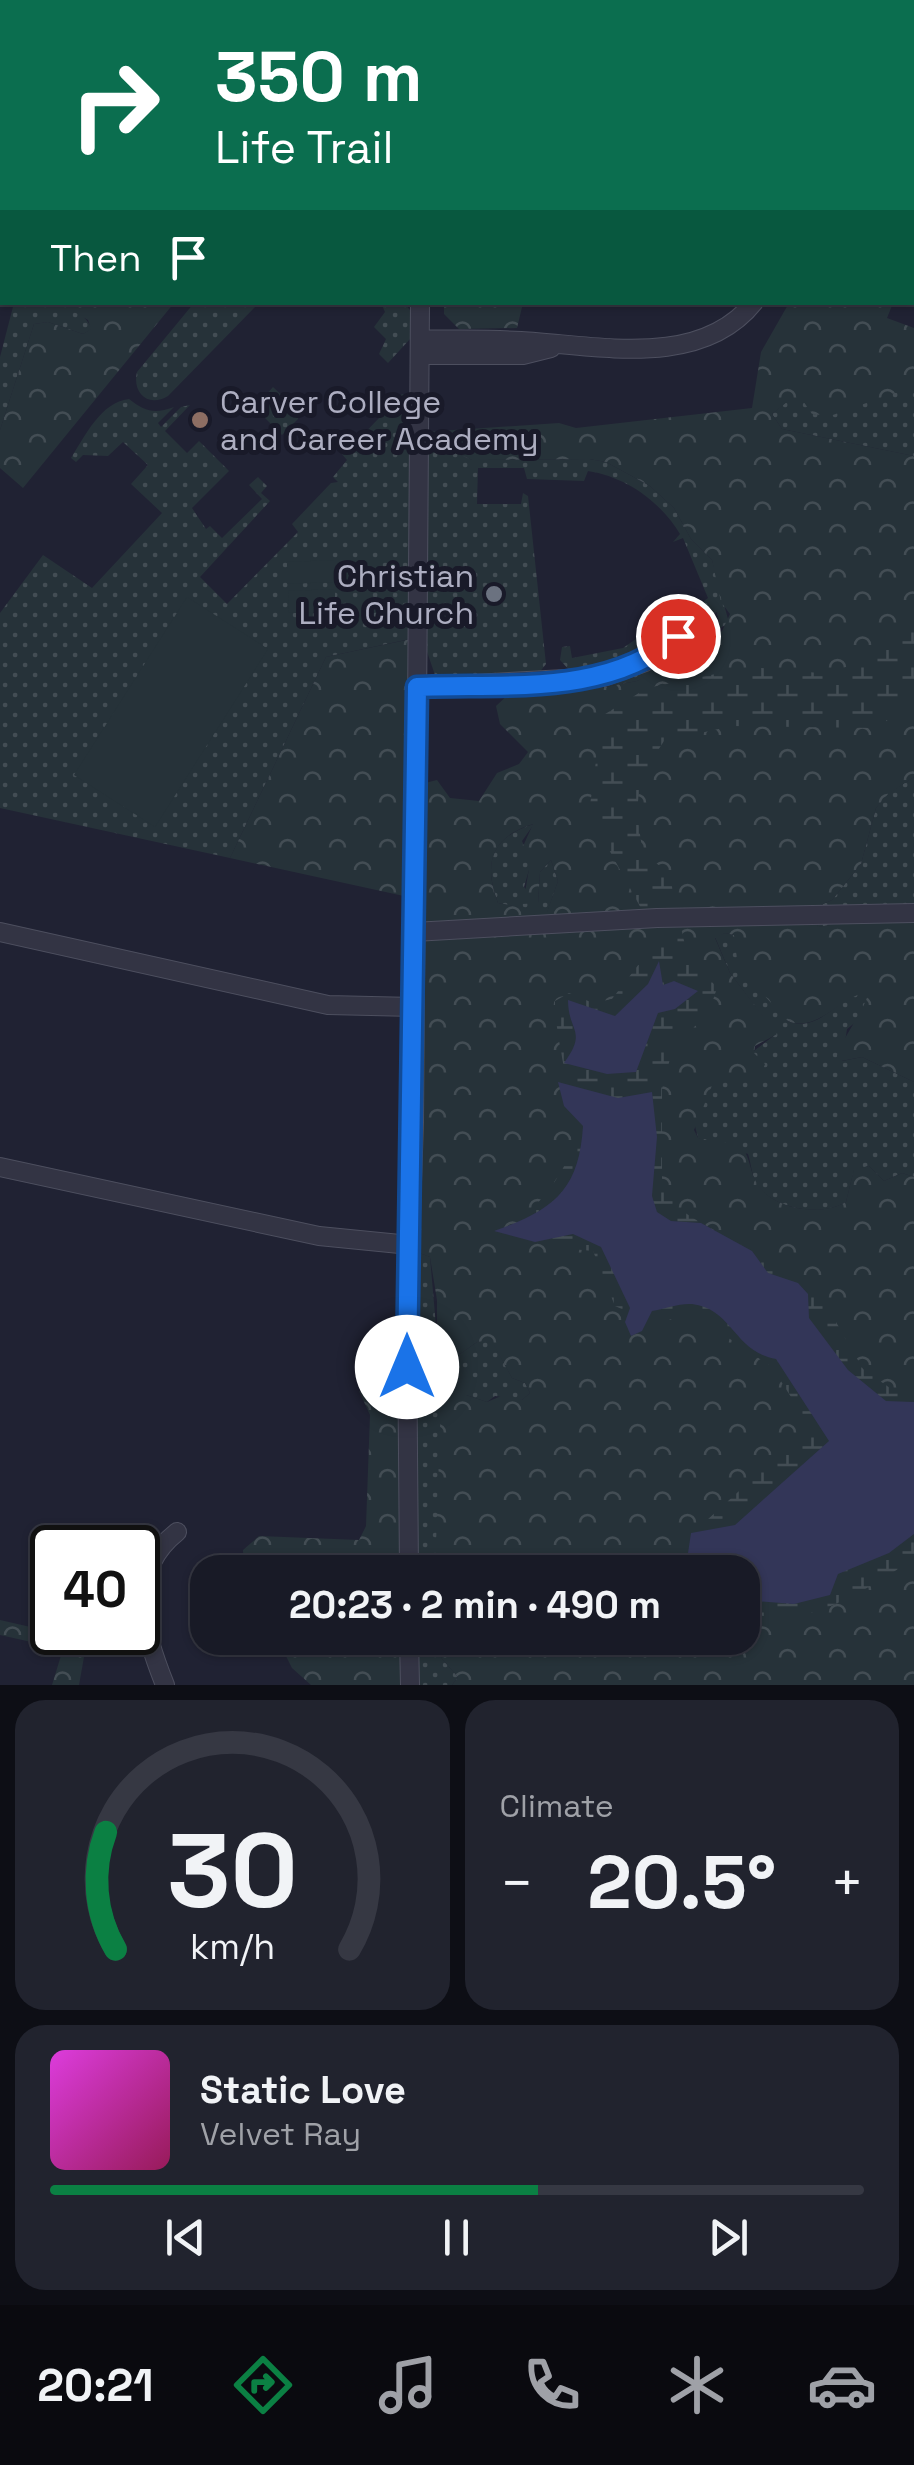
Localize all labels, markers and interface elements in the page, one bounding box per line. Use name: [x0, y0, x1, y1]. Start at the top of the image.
text: 350 m: [215, 32, 422, 121]
icon: right: [50, 40, 180, 170]
text: Life Trail: [215, 119, 394, 176]
icon: arrive: [161, 230, 216, 285]
text: Then: [50, 234, 141, 282]
place label: Carver College and Career Academy: [220, 382, 539, 459]
marker: Carver College and Career Academy: [189, 409, 211, 431]
place label: Christian Life Church: [298, 556, 474, 633]
marker: Christian Life Church: [483, 583, 505, 605]
pin: [636, 594, 721, 679]
icon: arrive: [651, 609, 706, 664]
position arrow: [355, 1315, 459, 1419]
speed limit sign: 40: [30, 1525, 160, 1655]
text: 20:23 · 2 min · 490 m: [289, 1581, 661, 1629]
text: Climate: [500, 1786, 614, 1826]
text: 30: [167, 1805, 298, 1937]
text: 20.5°: [587, 1834, 776, 1930]
text: −: [500, 1848, 534, 1918]
text: +: [830, 1848, 864, 1918]
text: km/h: [190, 1924, 275, 1969]
text: Static Love: [200, 2066, 406, 2114]
text: Velvet Ray: [200, 2114, 361, 2154]
icon: previous: [158, 2210, 213, 2265]
icon: pause: [429, 2210, 484, 2265]
icon: next: [701, 2210, 756, 2265]
icon: directions: [228, 2350, 298, 2420]
icon: music: [373, 2350, 443, 2420]
icon: phone: [517, 2350, 587, 2420]
icon: climate: [662, 2350, 732, 2420]
icon: car: [807, 2350, 877, 2420]
text: 20:21: [37, 2357, 154, 2414]

